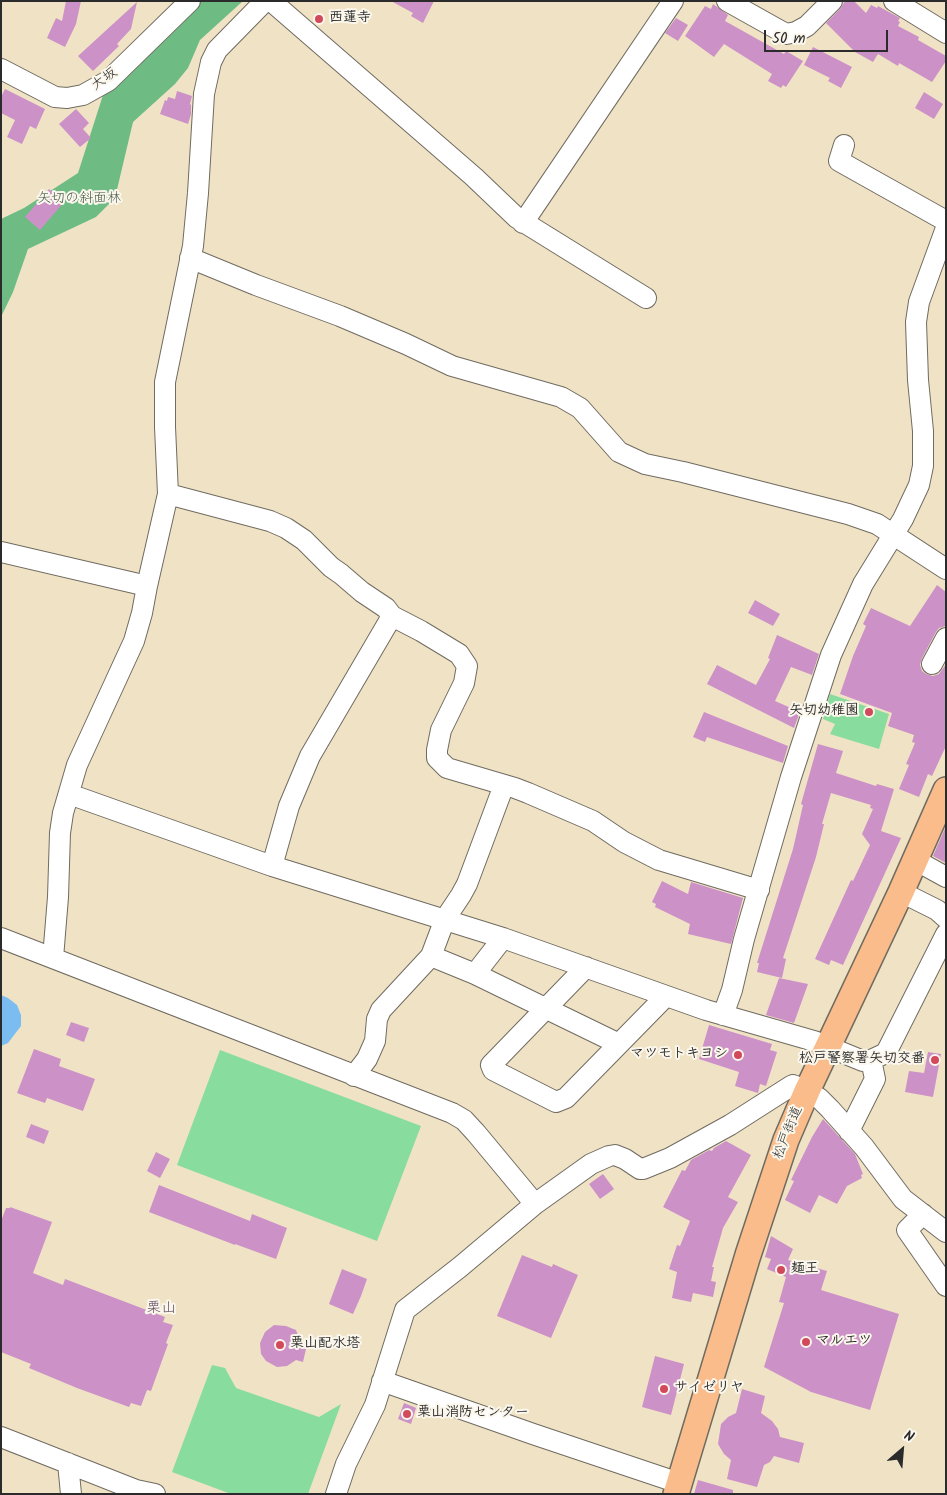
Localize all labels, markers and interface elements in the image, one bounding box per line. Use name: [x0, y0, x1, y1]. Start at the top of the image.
place label: 西蓮寺: [329, 11, 371, 27]
marker: 西蓮寺: [313, 13, 325, 25]
scale bar: [767, 20, 891, 52]
text: 50 m: [772, 27, 806, 51]
street label: 大坂: [89, 65, 121, 95]
park label: 矢切の斜面林: [37, 192, 121, 208]
place label: 矢切幼稚園: [789, 704, 859, 720]
marker: 矢切幼稚園: [863, 706, 875, 718]
place label: マツモトキヨシ: [630, 1047, 728, 1063]
marker: マツモトキヨシ: [732, 1049, 744, 1061]
place label: 松戸警察署矢切交番: [799, 1052, 925, 1068]
marker: 松戸警察署矢切交番: [929, 1054, 941, 1066]
street label: 松戸街道: [771, 1104, 807, 1162]
place label: 麺王: [791, 1262, 819, 1278]
marker: 麺王: [775, 1264, 787, 1276]
district label: 栗山: [146, 1300, 176, 1318]
place label: マルエツ: [816, 1334, 872, 1350]
marker: マルエツ: [800, 1336, 812, 1348]
place label: 栗山配水塔: [290, 1337, 360, 1353]
marker: 栗山配水塔: [274, 1339, 286, 1351]
place label: サイゼリヤ: [674, 1381, 744, 1397]
marker: サイゼリヤ: [658, 1383, 670, 1395]
place label: 栗山消防センター: [417, 1406, 529, 1422]
marker: 栗山消防センター: [401, 1408, 413, 1420]
north arrow: [877, 1425, 927, 1475]
text: N: [900, 1425, 918, 1448]

